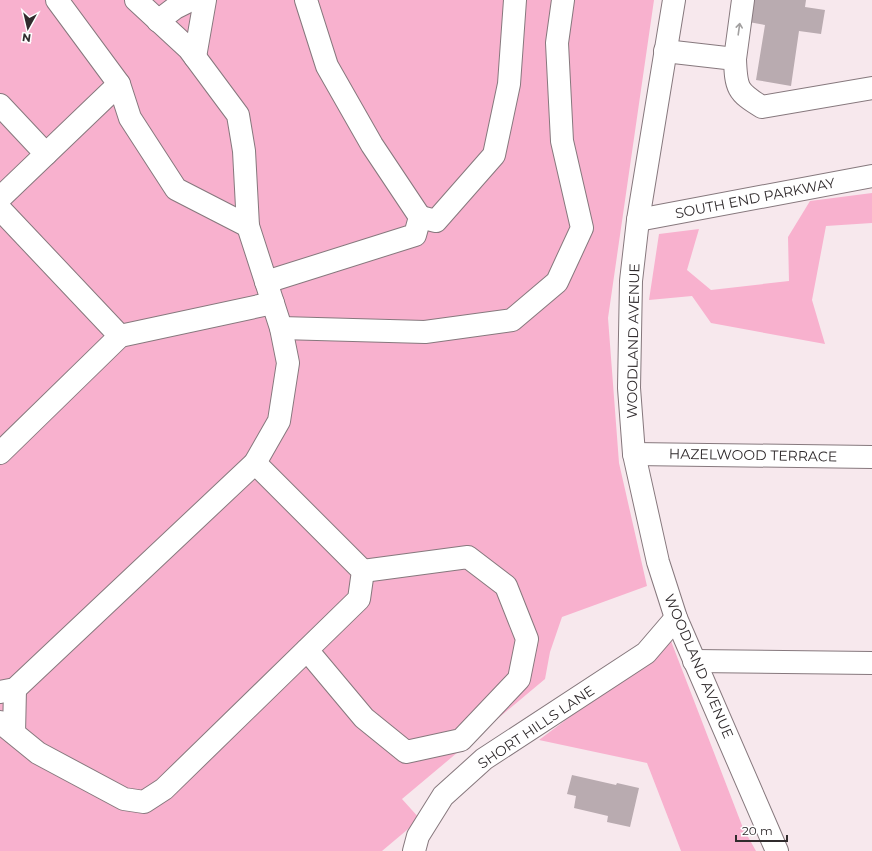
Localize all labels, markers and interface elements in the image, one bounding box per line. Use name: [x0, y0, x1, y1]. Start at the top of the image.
north arrow: [8, 8, 48, 48]
one-way arrow: [735, 23, 743, 36]
text: N: [21, 30, 32, 45]
street label: SOUTH END PARKWAY: [673, 174, 837, 222]
street label: WOODLAND AVENUE: [623, 263, 643, 419]
street label: HAZELWOOD TERRACE: [669, 445, 837, 465]
street label: WOODLAND AVENUE: [660, 591, 738, 741]
street label: SHORT HILLS LANE: [474, 681, 598, 773]
scale bar: [736, 817, 787, 843]
text: 20 m: [742, 823, 773, 838]

